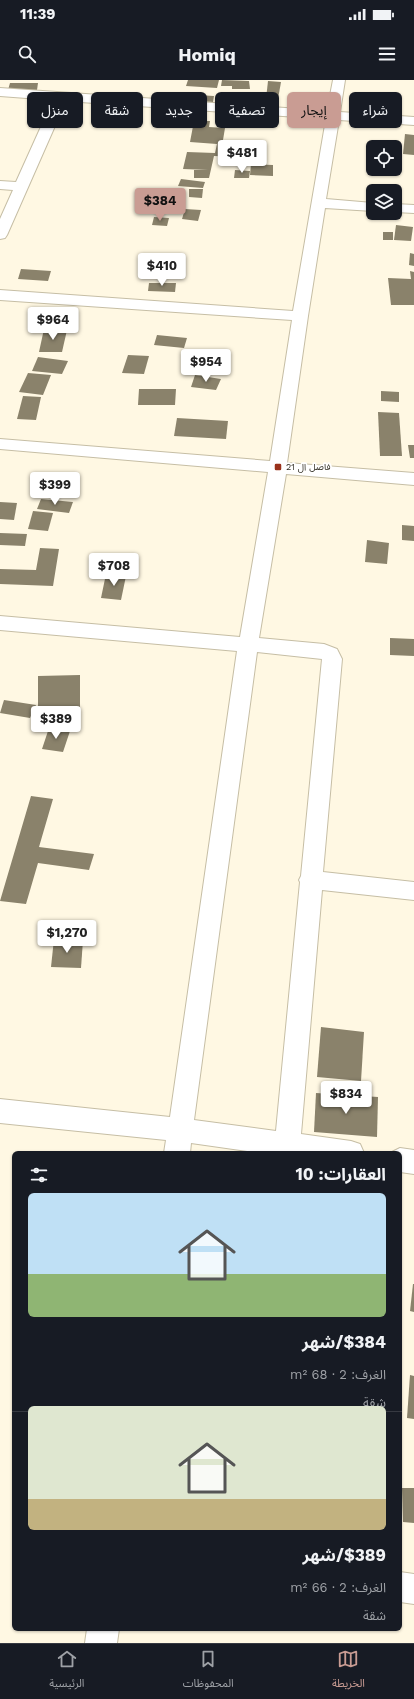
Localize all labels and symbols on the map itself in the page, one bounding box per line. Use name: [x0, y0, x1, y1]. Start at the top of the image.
pin: $481: [218, 140, 266, 174]
pin: $384: [136, 188, 184, 222]
pin: $410: [138, 253, 186, 287]
pin: $964: [29, 307, 77, 341]
pin: $954: [182, 349, 230, 383]
marker: فاصل ال 21: [273, 462, 283, 472]
place label: فاصل ال 21: [286, 462, 331, 473]
pin: $399: [31, 472, 79, 506]
pin: $708: [90, 553, 138, 587]
pin: $389: [32, 706, 80, 740]
pin: $1,270: [34, 920, 100, 954]
pin: $834: [322, 1081, 370, 1115]

